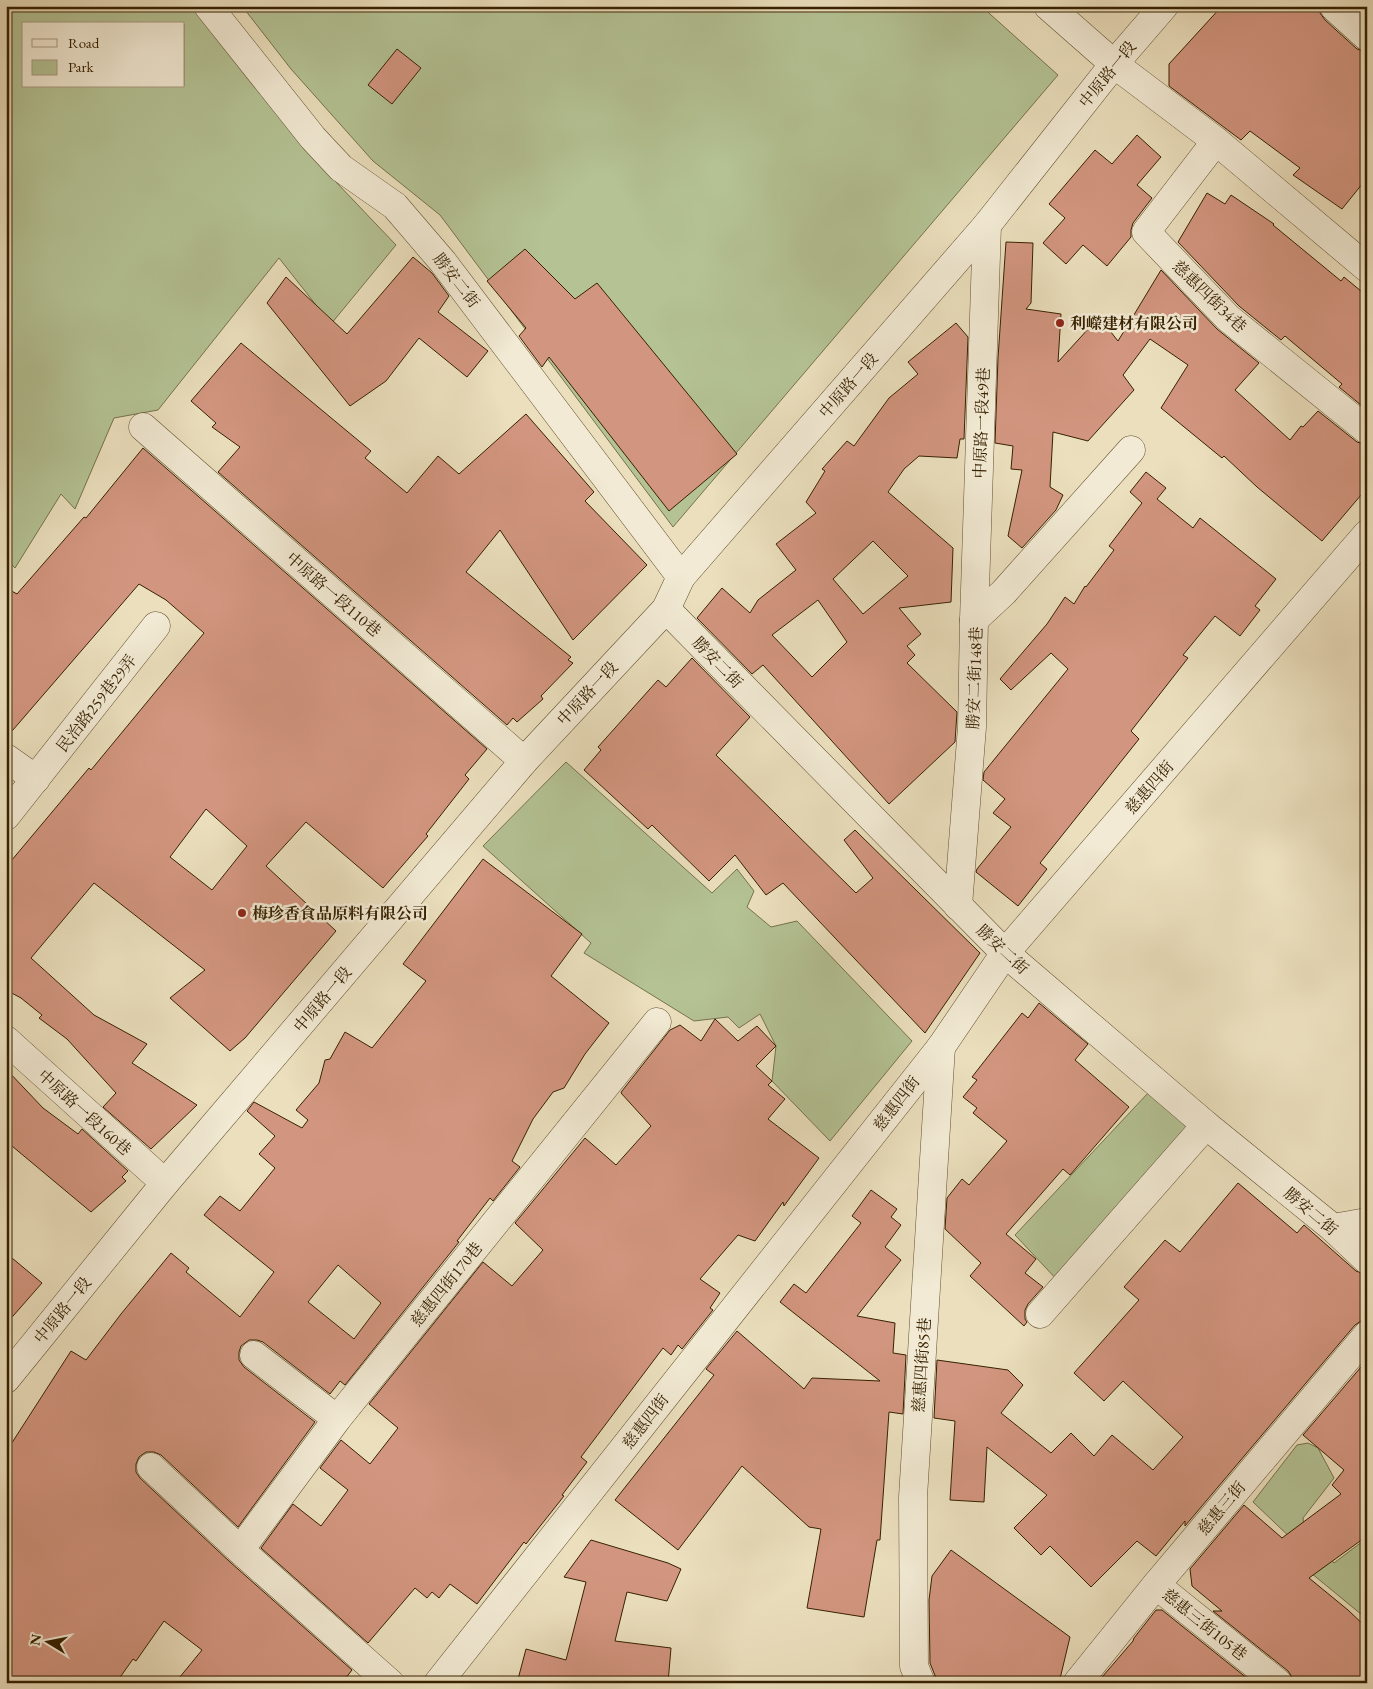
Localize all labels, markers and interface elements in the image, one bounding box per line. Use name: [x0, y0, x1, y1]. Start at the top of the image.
legend: [22, 22, 185, 88]
text: Road: [68, 33, 100, 52]
street label: 中原路一段: [1074, 37, 1141, 112]
text: Park: [68, 57, 95, 76]
street label: 勝安二街: [429, 249, 485, 312]
street label: 慈惠四街34巷: [1168, 256, 1251, 337]
place label: 利嶸建材有限公司: [1070, 313, 1198, 334]
marker: 利嶸建材有限公司: [1054, 317, 1066, 329]
street label: 中原路一段: [814, 348, 883, 422]
street label: 中原路一段49巷: [969, 367, 994, 479]
street label: 中原路一段110巷: [282, 547, 385, 641]
street label: 勝安二街148巷: [962, 626, 987, 730]
street label: 勝安二街: [688, 632, 747, 693]
street label: 民治路259巷29弄: [52, 650, 141, 756]
street label: 中原路一段: [552, 657, 622, 730]
street label: 慈惠四街: [1120, 756, 1178, 818]
place label: 梅珍香食品原料有限公司: [252, 903, 428, 924]
marker: 梅珍香食品原料有限公司: [236, 907, 248, 919]
street label: 勝安二街: [972, 920, 1033, 979]
street label: 中原路一段: [289, 962, 356, 1037]
street label: 中原路一段160巷: [33, 1065, 136, 1160]
street label: 慈惠四街: [868, 1072, 924, 1135]
street label: 勝安二街: [1279, 1183, 1342, 1240]
street label: 慈惠四街170巷: [406, 1238, 487, 1331]
street label: 中原路一段: [29, 1273, 96, 1348]
street label: 慈惠四街85巷: [908, 1317, 935, 1413]
street label: 慈惠四街: [617, 1390, 673, 1453]
street label: 慈惠三街: [1193, 1477, 1250, 1540]
street label: 慈惠三街105巷: [1158, 1584, 1251, 1665]
north arrow: [22, 1616, 72, 1666]
text: N: [25, 1632, 45, 1647]

